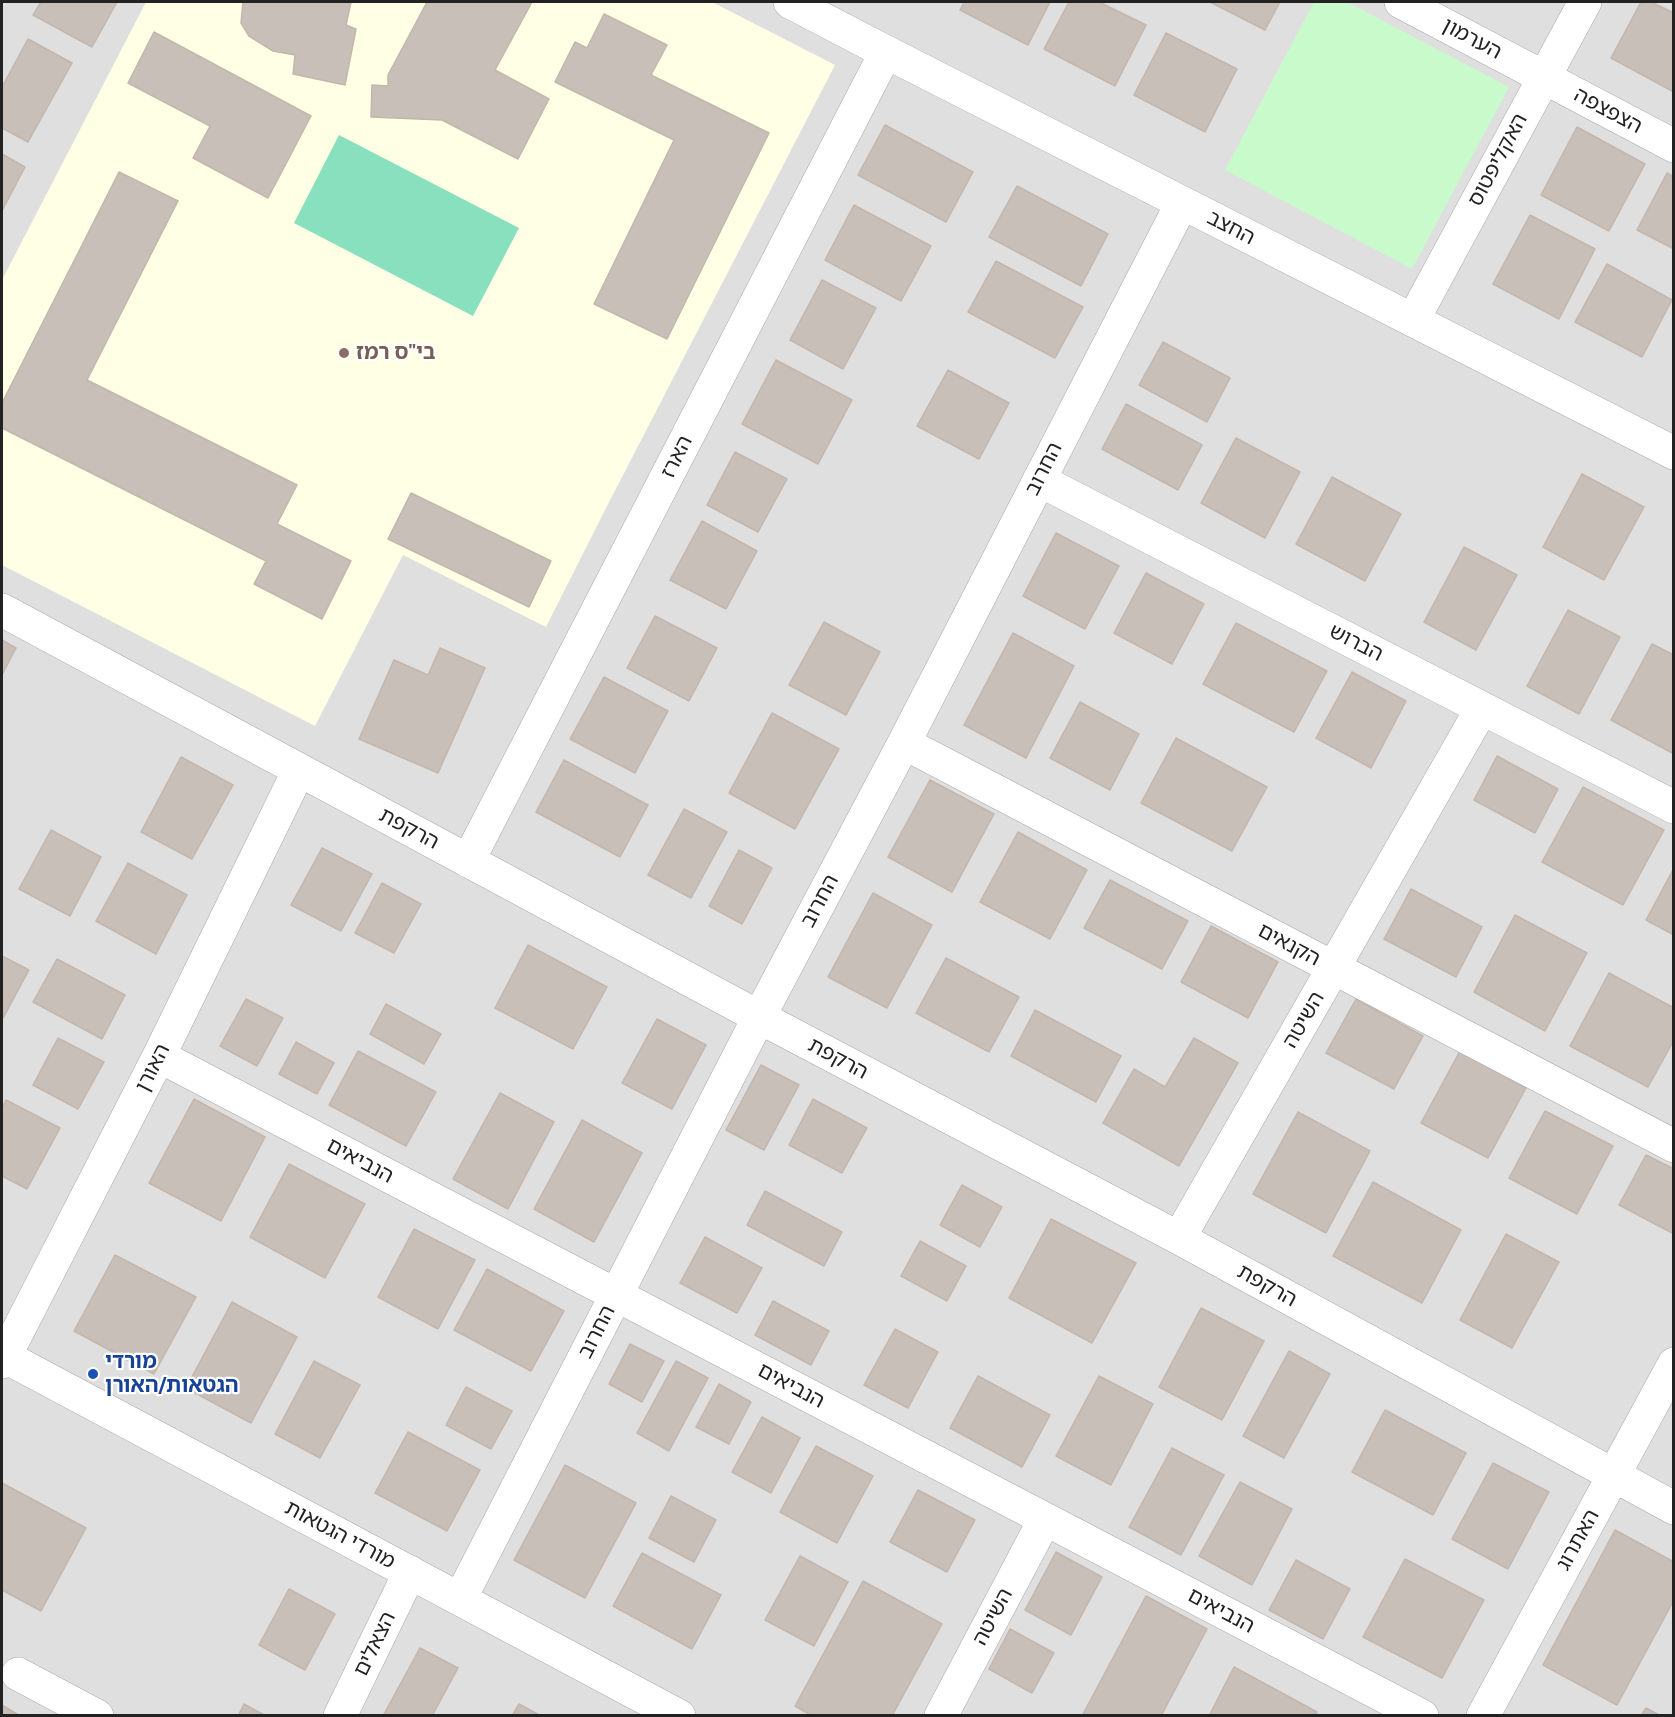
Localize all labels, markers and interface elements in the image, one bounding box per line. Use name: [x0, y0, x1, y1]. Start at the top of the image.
street label: הערמון: [1438, 13, 1506, 65]
street label: הצפצפה: [1569, 83, 1647, 139]
street label: האקליפטוס: [1463, 109, 1533, 211]
street label: החצב: [1203, 205, 1259, 251]
place label: בי"ס רמז: [356, 340, 435, 366]
marker: בי"ס רמז: [337, 346, 351, 360]
street label: הארז: [656, 432, 698, 482]
street label: החרוב: [1020, 438, 1068, 500]
street label: הברוש: [1325, 619, 1387, 667]
street label: הרקפת: [375, 803, 443, 855]
street label: החרוב: [796, 870, 844, 932]
street label: הקנאים: [1253, 918, 1325, 972]
street label: השיטה: [1278, 987, 1330, 1053]
street label: הרקפת: [804, 1033, 872, 1085]
street label: האורן: [130, 1040, 176, 1096]
street label: הנביאים: [322, 1133, 398, 1189]
street label: הרקפת: [1233, 1259, 1301, 1313]
street label: החרוב: [573, 1301, 621, 1363]
place label: מורדי הגטאות/האורן: [105, 1349, 239, 1399]
street label: הנביאים: [753, 1358, 829, 1414]
marker: מורדי הגטאות/האורן: [86, 1367, 100, 1381]
street label: מורדי הגטאות: [281, 1495, 399, 1575]
street label: האתרוג: [1551, 1505, 1605, 1575]
street label: הנביאים: [1183, 1583, 1259, 1639]
street label: השיטה: [968, 1584, 1018, 1650]
street label: הצאלים: [349, 1608, 401, 1680]

